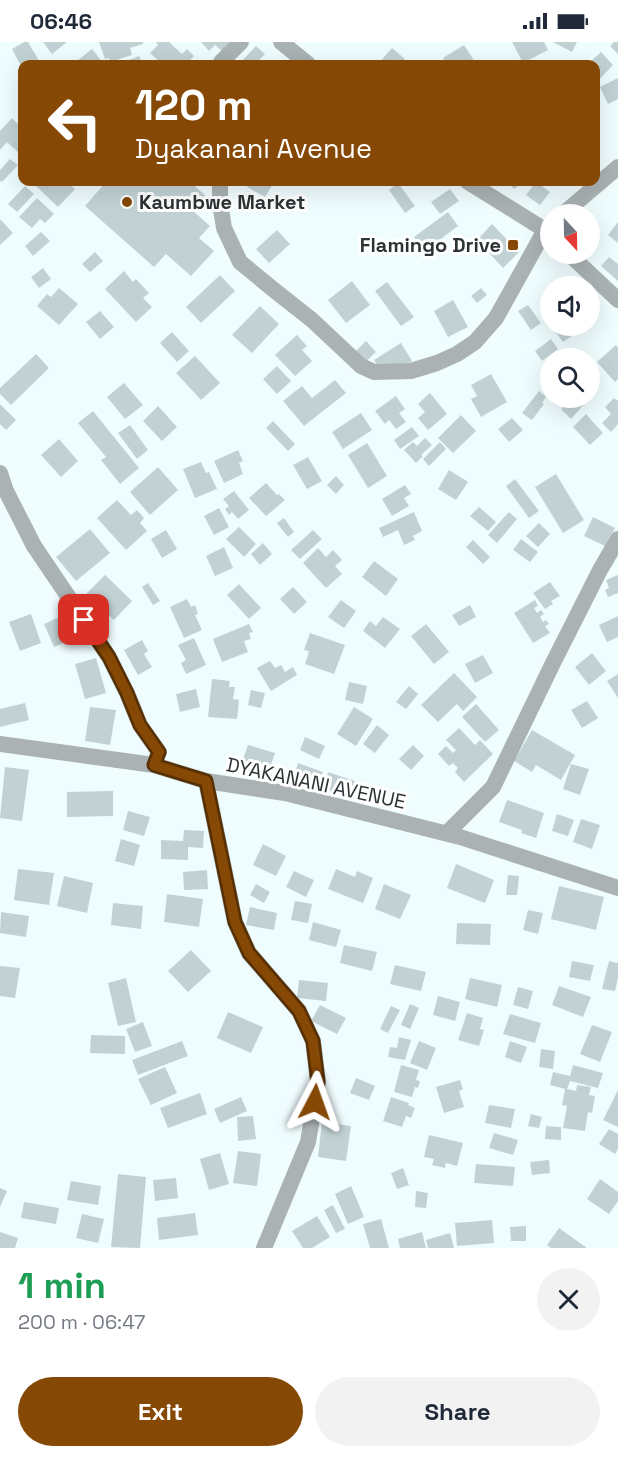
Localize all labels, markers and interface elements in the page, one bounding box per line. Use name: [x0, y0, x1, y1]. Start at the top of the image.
text: 06:46: [30, 7, 92, 35]
text: 120 m: [135, 79, 253, 132]
icon: left: [36, 84, 114, 162]
text: Dyakanani Avenue: [135, 131, 372, 166]
place label: Kaumbwe Market: [139, 189, 305, 215]
marker: Kaumbwe Market: [120, 195, 134, 209]
north arrow: [540, 204, 600, 264]
map controls: [540, 204, 600, 408]
place label: Flamingo Drive: [360, 232, 501, 258]
marker: Flamingo Drive: [506, 238, 520, 252]
button: sound: [540, 276, 600, 336]
button: search: [540, 348, 600, 408]
pin: [58, 594, 109, 645]
icon: arrive: [67, 603, 100, 636]
street label: DYAKANANI AVENUE: [224, 751, 408, 815]
position arrow: [283, 1070, 347, 1134]
text: 1 min: [18, 1263, 106, 1309]
button: close: [537, 1268, 600, 1331]
text: 200 m · 06:47: [18, 1309, 145, 1335]
button: Exit: [18, 1377, 303, 1446]
button: Share: [315, 1377, 600, 1446]

